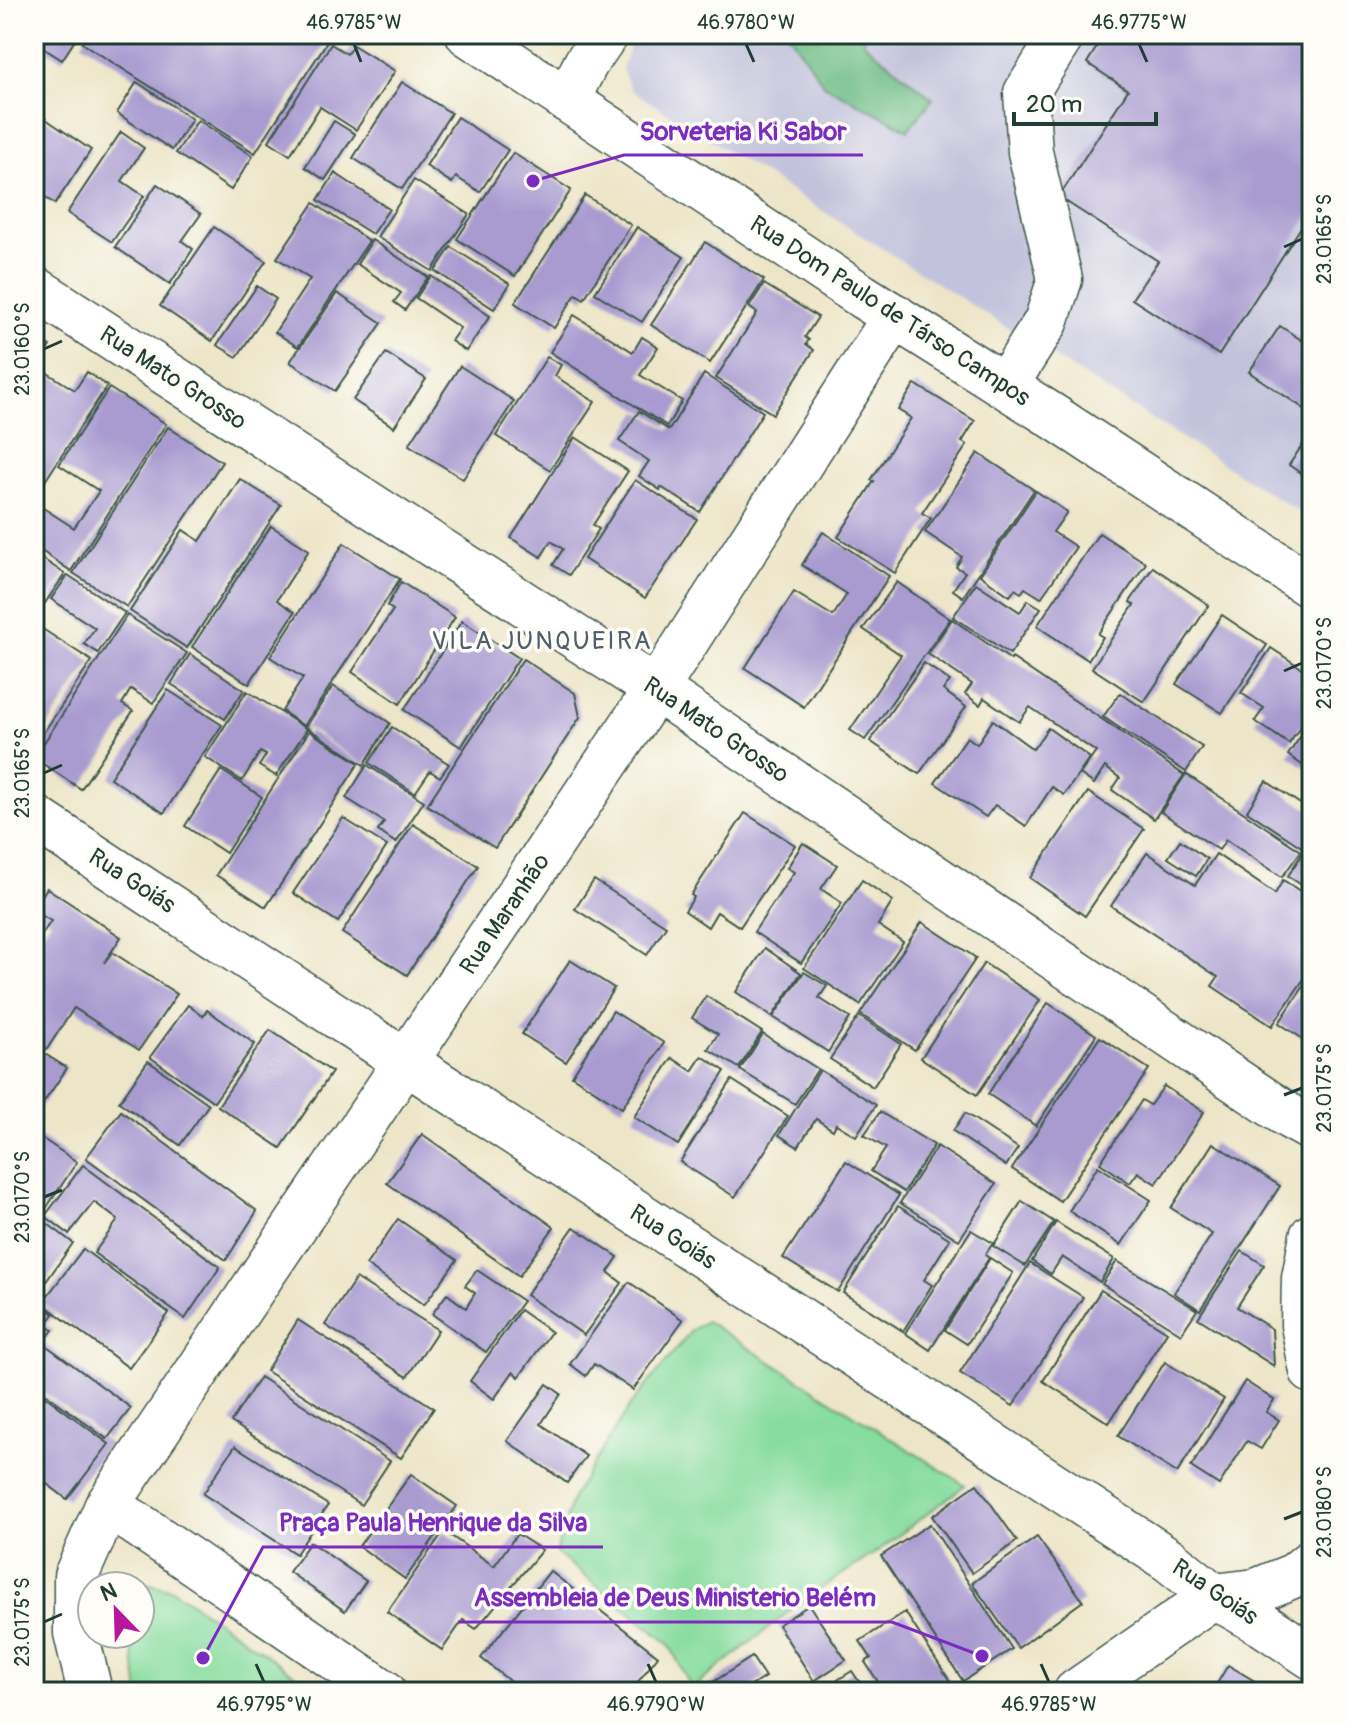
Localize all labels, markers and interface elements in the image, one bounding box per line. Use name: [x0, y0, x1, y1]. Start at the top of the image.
text: 46.9785°W: [306, 10, 402, 35]
text: 46.9780°W: [697, 10, 795, 35]
text: 46.9775°W: [1091, 10, 1187, 35]
scale bar: [1014, 76, 1156, 126]
text: 20 m: [1026, 90, 1082, 119]
callout: Sorveteria Ki Sabor: [624, 105, 863, 155]
text: Sorveteria Ki Sabor: [639, 116, 847, 148]
text: 23.0165°S: [1312, 194, 1337, 284]
street label: Rua Dom Paulo de Társo Campos: [745, 209, 1036, 413]
text: 23.0160°S: [10, 302, 35, 396]
street label: Rua Mato Grosso: [94, 320, 252, 436]
text: 23.0170°S: [1312, 617, 1337, 709]
district label: VILA JUNQUEIRA: [431, 625, 653, 657]
street label: Rua Mato Grosso: [638, 671, 794, 789]
text: 23.0165°S: [10, 728, 35, 818]
street label: Rua Goiás: [83, 842, 181, 920]
street label: Rua Maranhão: [454, 848, 556, 980]
text: 23.0175°S: [1312, 1043, 1337, 1133]
text: 23.0170°S: [10, 1151, 35, 1243]
street label: Rua Goiás: [624, 1198, 722, 1276]
text: 23.0180°S: [1312, 1466, 1337, 1558]
callout: Praça Paula Henrique da Silva: [263, 1497, 603, 1547]
text: Praça Paula Henrique da Silva: [279, 1507, 587, 1539]
street label: Rua Goiás: [1167, 1553, 1264, 1631]
north arrow: [76, 1570, 156, 1650]
callout: Assembleia de Deus Ministerio Belém: [458, 1572, 892, 1622]
text: 23.0175°S: [10, 1577, 35, 1667]
text: N: [96, 1577, 121, 1608]
text: Assembleia de Deus Ministerio Belém: [474, 1582, 876, 1614]
text: 46.9795°W: [216, 1692, 312, 1717]
text: 46.9790°W: [607, 1692, 705, 1717]
text: 46.9785°W: [1001, 1692, 1097, 1717]

